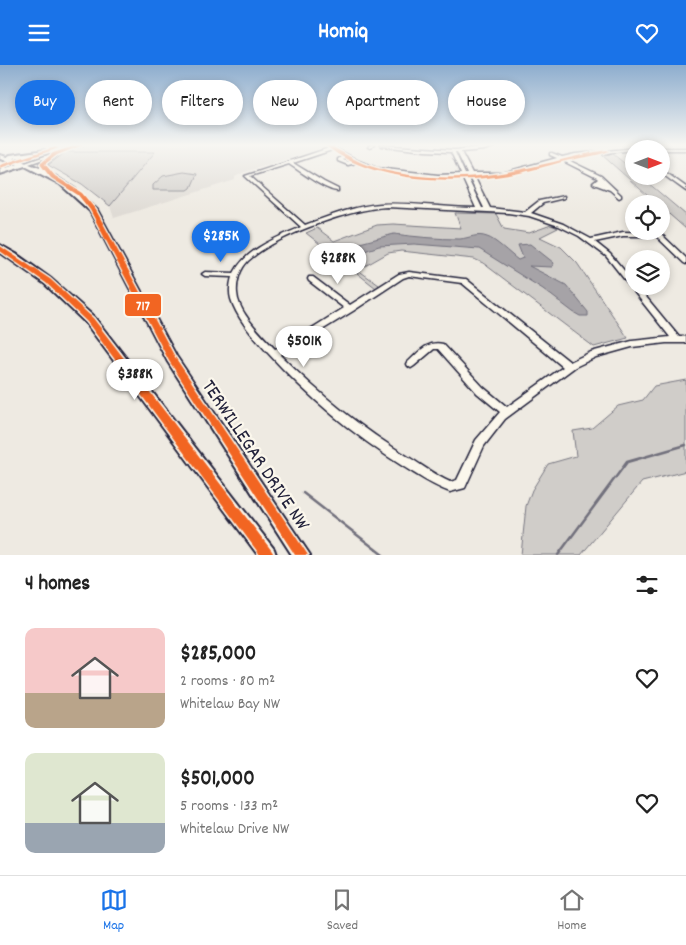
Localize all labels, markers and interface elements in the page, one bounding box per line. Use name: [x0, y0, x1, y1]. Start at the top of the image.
text: Homiq: [318, 17, 368, 48]
icon: menu: [25, 19, 53, 47]
icon: heart: [633, 19, 661, 47]
chip: Buy: [15, 80, 75, 125]
chip: Rent: [85, 80, 152, 125]
chip: Filters: [162, 80, 243, 125]
chip: New: [253, 80, 317, 125]
chip: Apartment: [327, 80, 438, 125]
chip: House: [448, 80, 525, 125]
north arrow: [625, 140, 670, 185]
map controls: [625, 140, 670, 295]
button: locate: [625, 195, 670, 240]
pin: $285K: [186, 221, 256, 263]
text: $285K: [203, 225, 239, 248]
pin: $288K: [303, 243, 373, 285]
text: $288K: [320, 247, 356, 270]
button: layers: [625, 250, 670, 295]
line badge: 717: [124, 293, 162, 317]
text: 717: [136, 297, 151, 317]
pin: $501K: [269, 325, 339, 368]
text: $501K: [286, 330, 322, 353]
pin: $388K: [100, 359, 170, 401]
text: $388K: [117, 363, 153, 386]
street label: TERWILLEGAR DRIVE NW: [194, 375, 316, 537]
text: 4 homes: [25, 570, 90, 600]
icon: filters: [633, 571, 661, 599]
text: $285,000: [180, 640, 256, 670]
icon: home: [65, 648, 125, 708]
icon: heart: [633, 664, 661, 692]
text: 2 rooms · 80 m²: [180, 670, 275, 693]
text: Whitelaw Bay NW: [180, 693, 280, 716]
text: $501,000: [180, 765, 255, 795]
icon: home: [65, 773, 125, 833]
icon: heart: [633, 789, 661, 817]
text: 5 rooms · 133 m²: [180, 795, 278, 818]
text: Whitelaw Drive NW: [180, 818, 289, 841]
tab: Map: [100, 886, 128, 936]
tab: Saved: [327, 886, 358, 936]
tab: Home: [557, 886, 586, 936]

